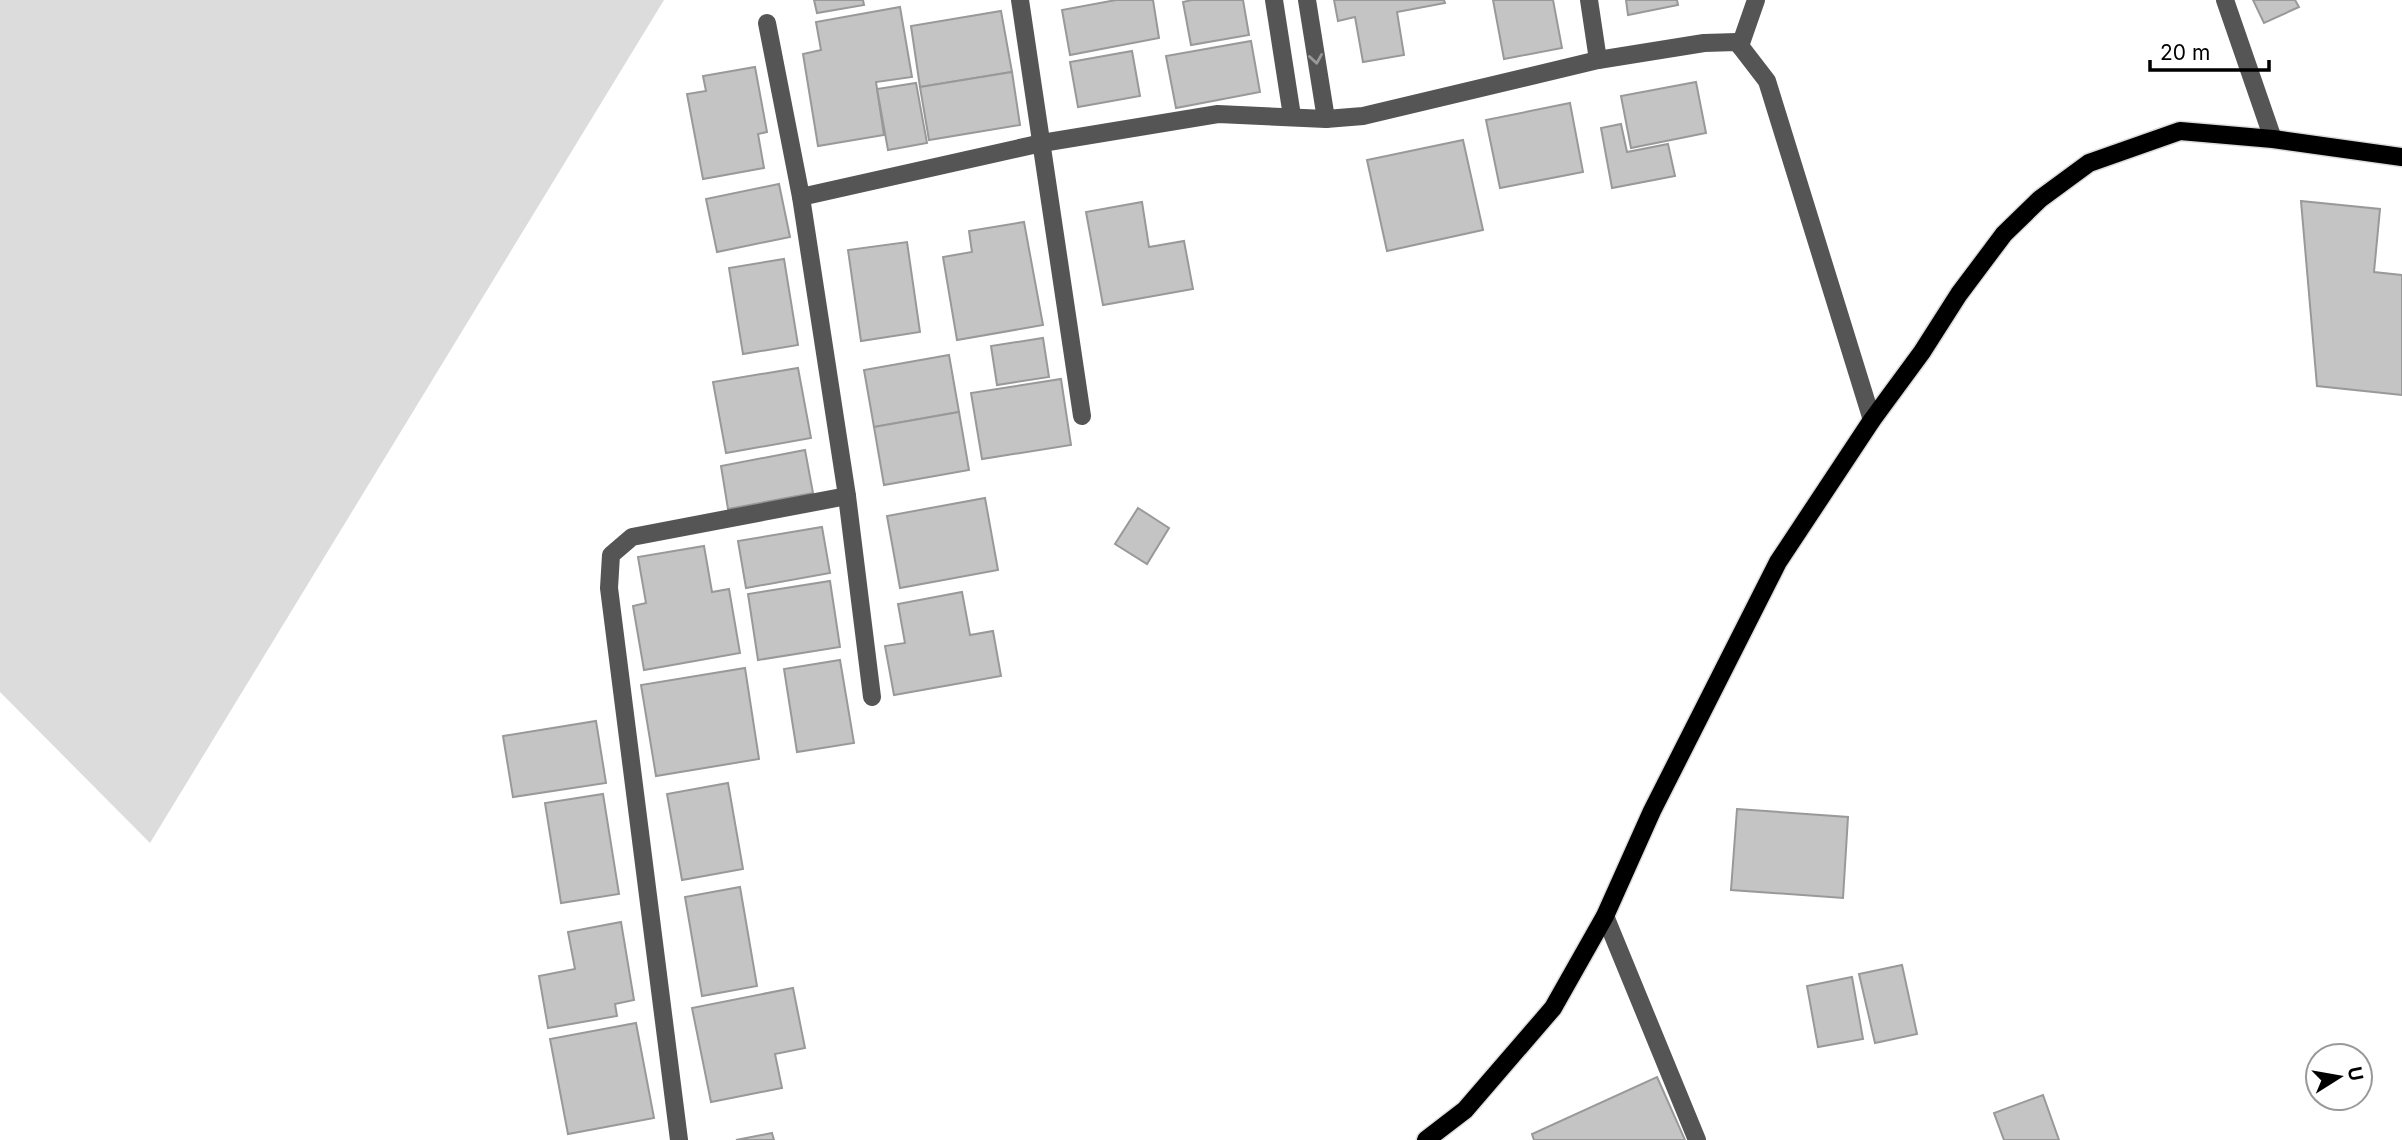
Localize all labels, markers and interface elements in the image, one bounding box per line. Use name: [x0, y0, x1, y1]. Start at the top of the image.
scale bar: [2150, 28, 2269, 72]
text: 20 m: [2160, 40, 2210, 65]
one-way arrow: [1309, 53, 1324, 65]
north arrow: [2304, 1042, 2374, 1112]
text: U: [2343, 1065, 2368, 1083]

